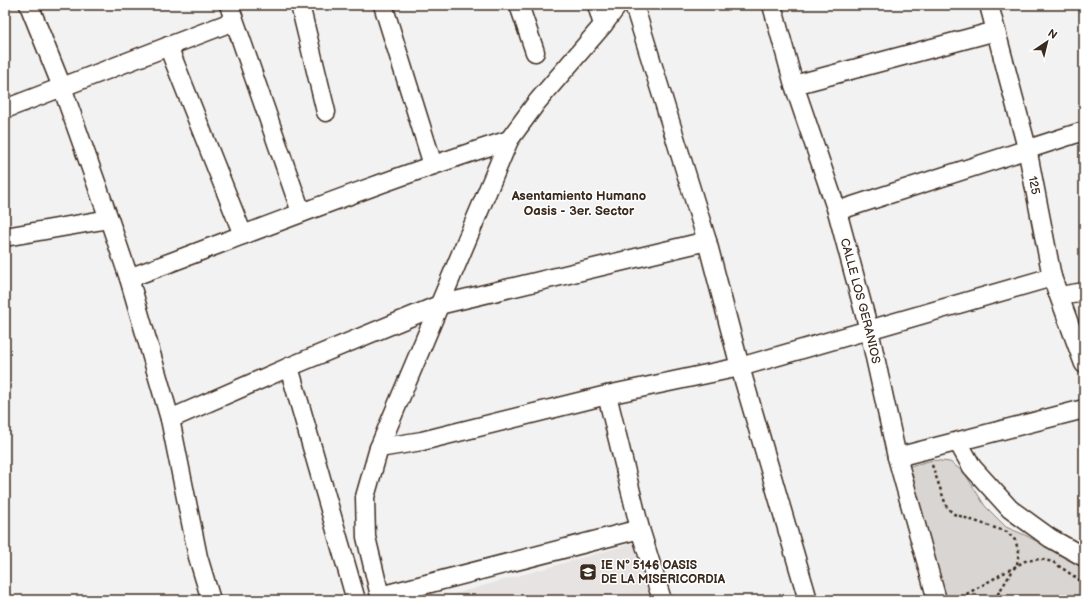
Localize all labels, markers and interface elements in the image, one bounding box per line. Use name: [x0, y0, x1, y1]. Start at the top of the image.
north arrow: [1027, 22, 1067, 62]
text: N: [1045, 27, 1060, 42]
street label: 125: [1025, 175, 1043, 196]
district label: Asentamiento Humano Oasis - 3er. Sector: [511, 188, 646, 219]
street label: CALLE LOS GERANIOS: [837, 236, 884, 365]
place label: IE N° 5146 OASIS DE LA MISERICORDIA: [601, 558, 726, 587]
school or university icon: IE N° 5146 OASIS DE LA MISERICORDIA: [578, 562, 598, 582]

